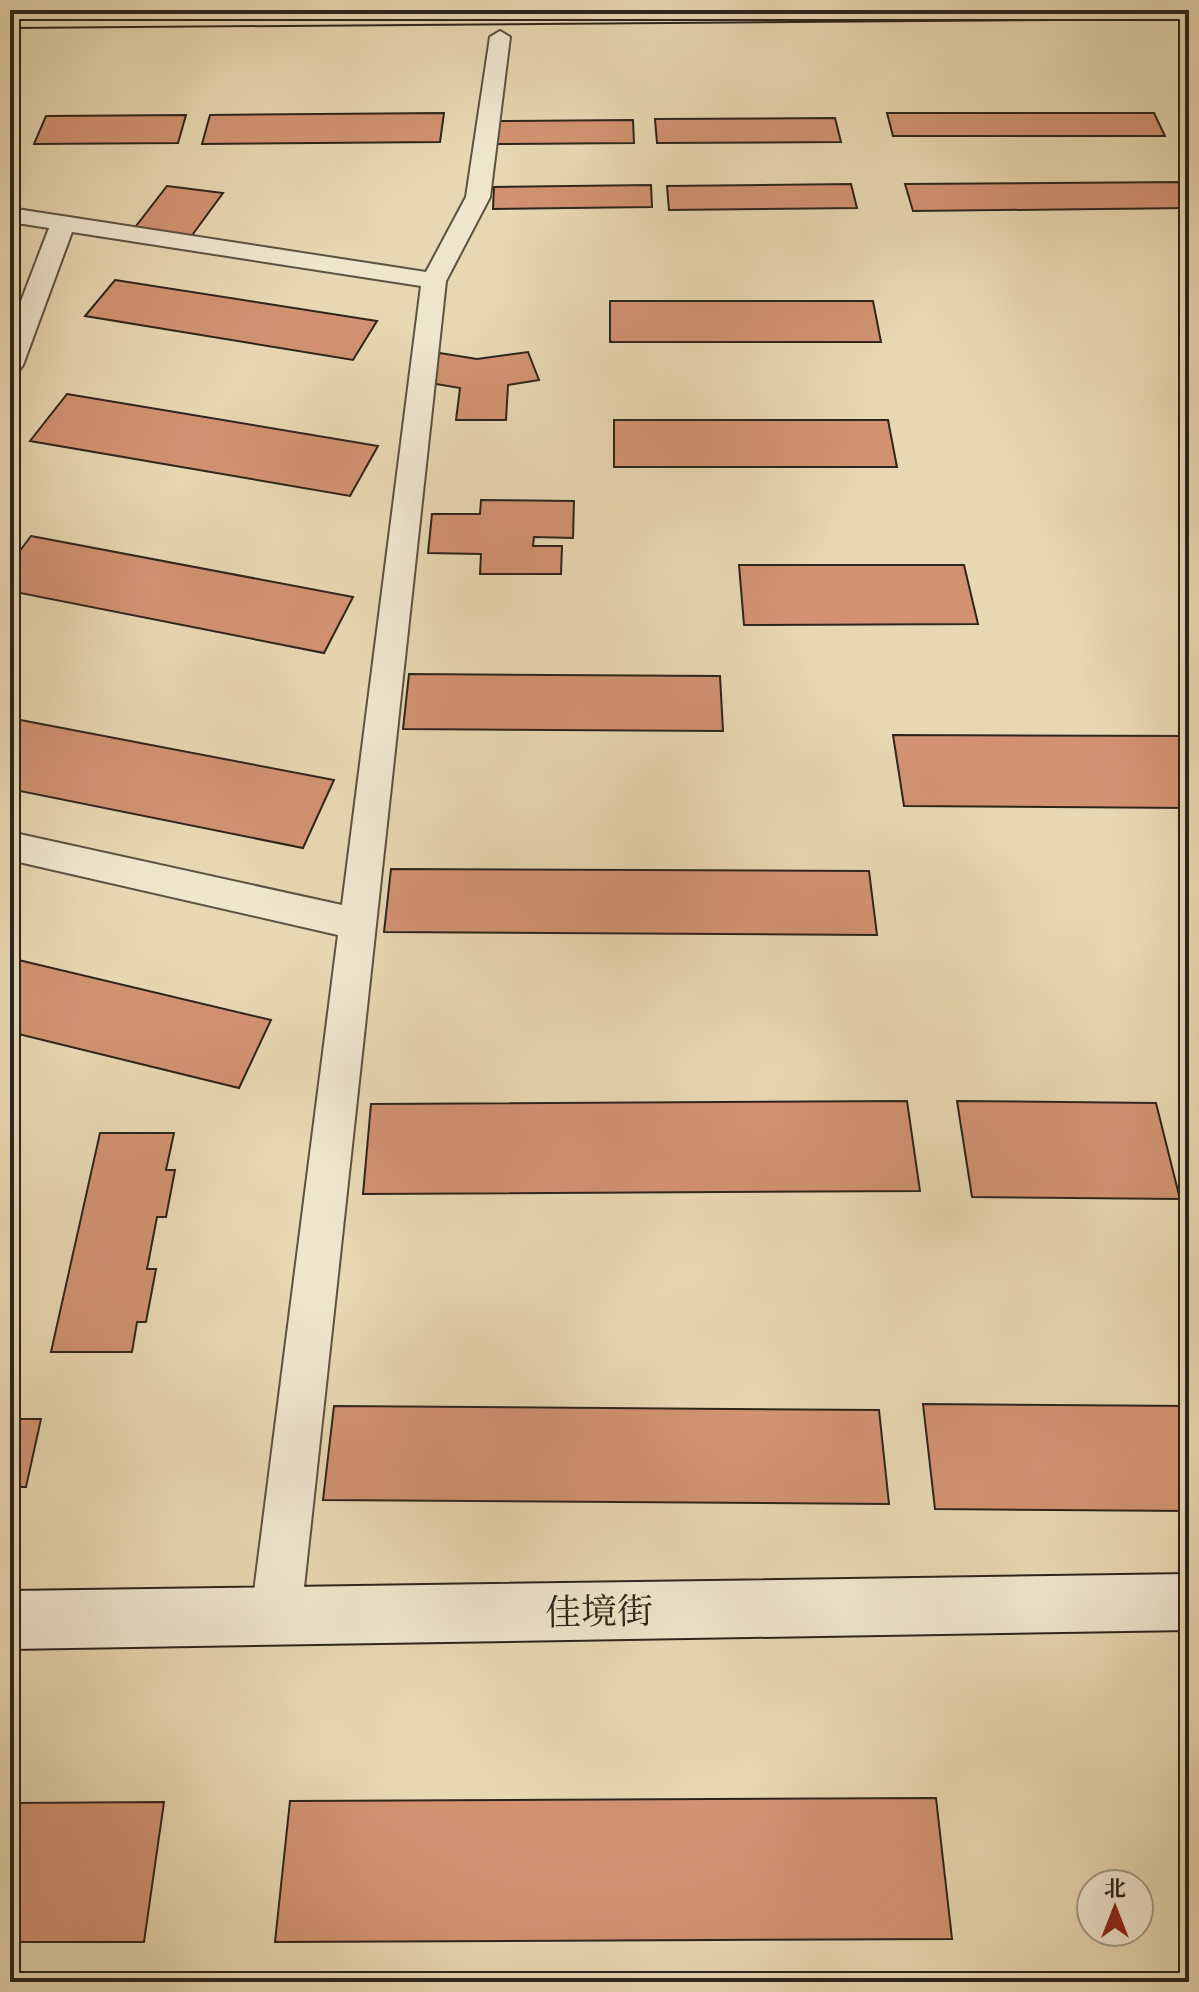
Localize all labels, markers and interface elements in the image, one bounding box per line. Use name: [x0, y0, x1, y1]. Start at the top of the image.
street label: 佳境街: [545, 1588, 654, 1642]
north arrow: [1075, 1868, 1155, 1948]
text: 北: [1104, 1875, 1126, 1907]

